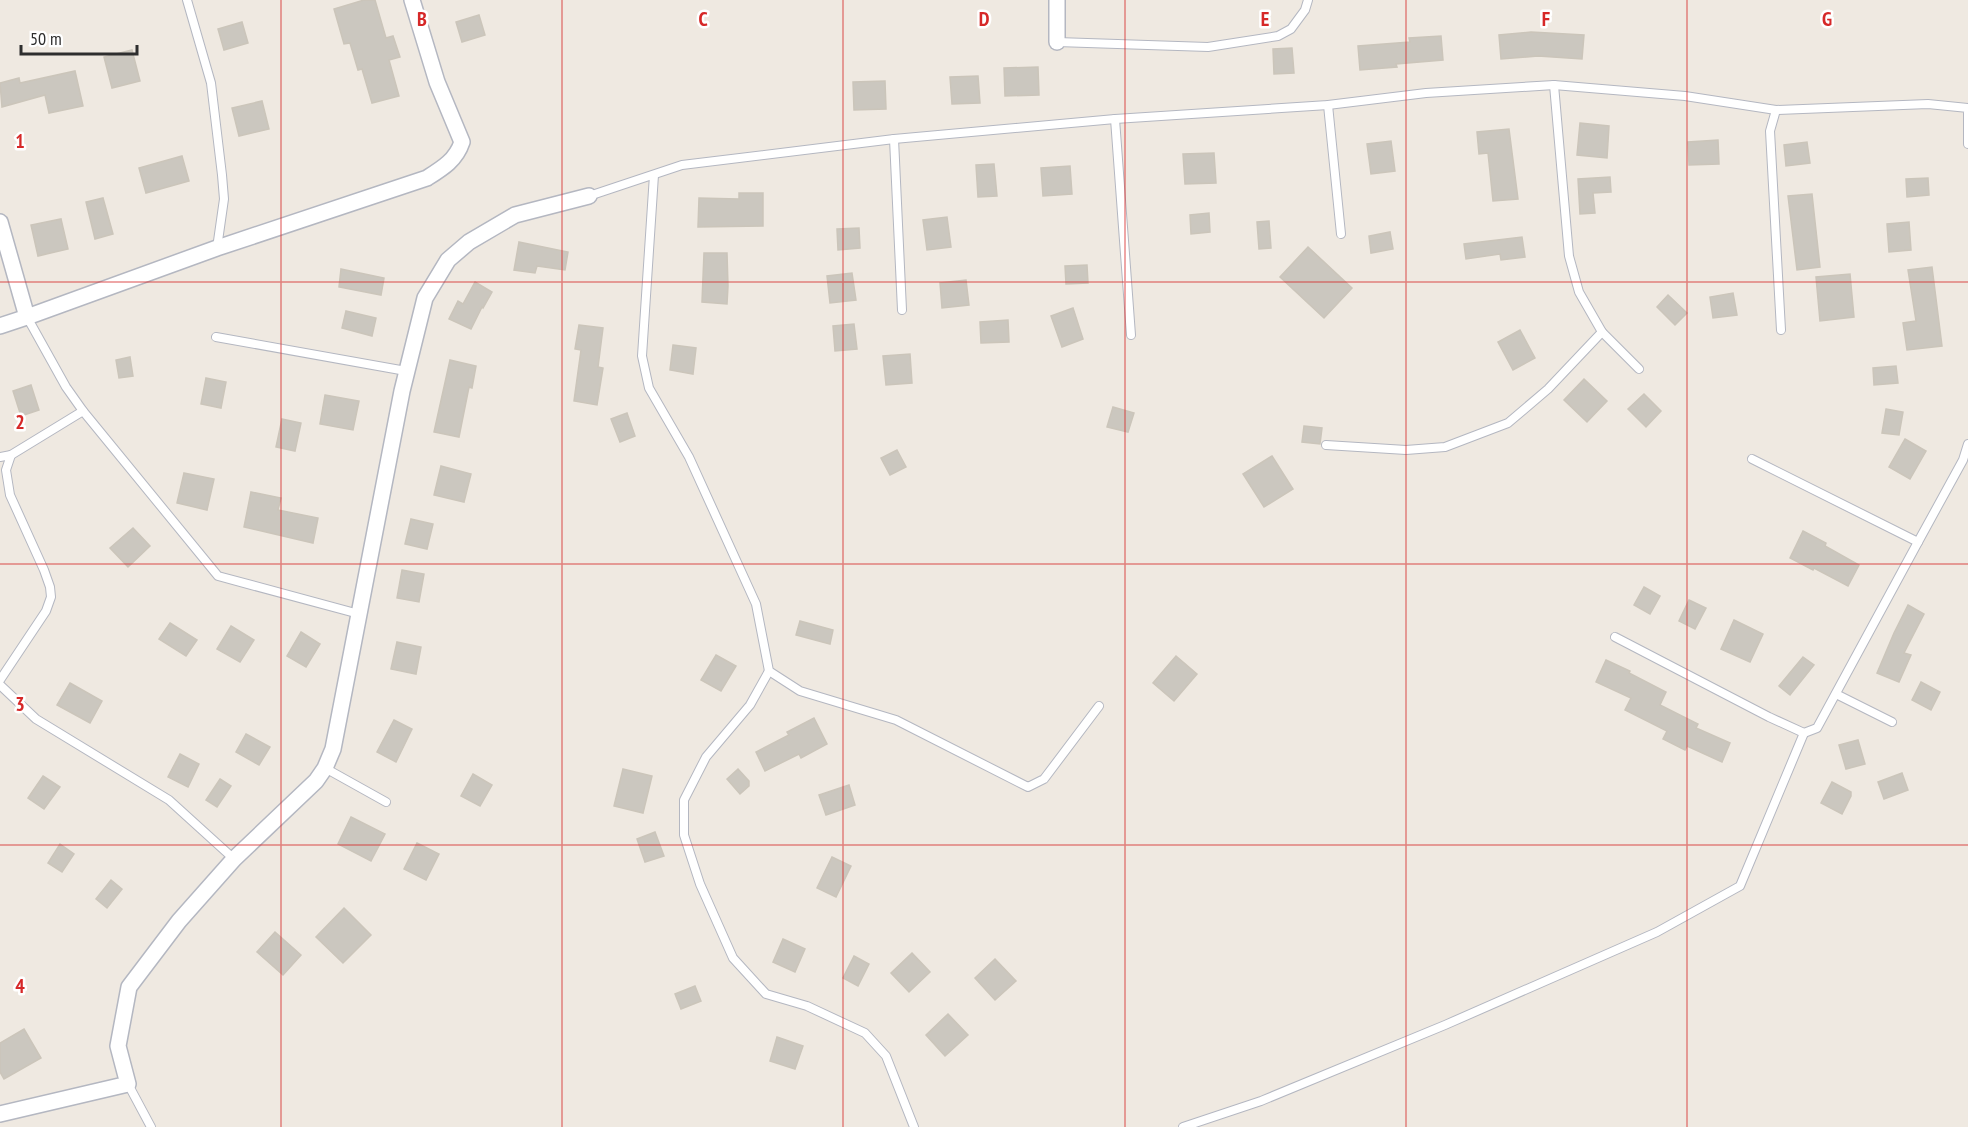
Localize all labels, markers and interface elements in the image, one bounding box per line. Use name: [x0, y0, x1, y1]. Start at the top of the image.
text: B: [417, 6, 427, 32]
text: C: [698, 6, 708, 32]
text: D: [979, 6, 990, 32]
text: E: [1261, 6, 1269, 32]
text: F: [1542, 6, 1550, 32]
text: G: [1822, 6, 1832, 32]
scale bar: [21, 18, 136, 56]
text: 50 m: [30, 27, 62, 50]
text: 1: [15, 128, 25, 154]
text: 2: [15, 409, 25, 435]
text: 3: [15, 691, 25, 717]
text: 4: [15, 973, 25, 999]

